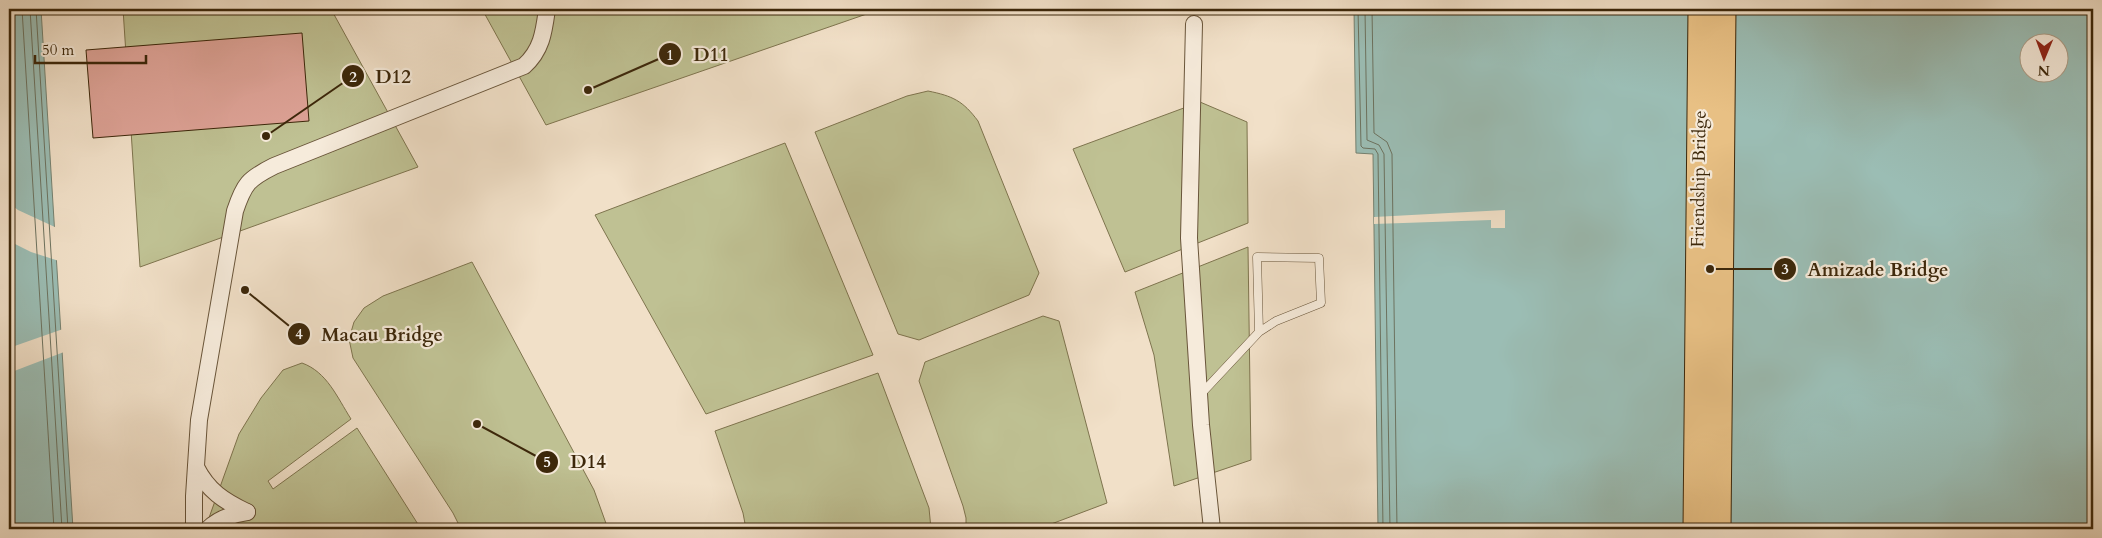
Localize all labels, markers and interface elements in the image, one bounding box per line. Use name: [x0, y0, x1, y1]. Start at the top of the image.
scale bar: [35, 32, 146, 64]
north arrow: [2020, 32, 2070, 82]
callout: D11: [658, 37, 739, 71]
text: 50 m: [42, 40, 74, 60]
text: D11: [693, 42, 729, 68]
text: 1: [666, 45, 674, 65]
callout: D12: [341, 59, 421, 93]
text: N: [2038, 61, 2050, 80]
text: D12: [375, 64, 411, 90]
text: 2: [349, 67, 357, 87]
street label: Friendship Bridge: [1685, 110, 1713, 248]
callout: Amizade Bridge: [1772, 252, 1958, 286]
text: Amizade Bridge: [1808, 257, 1948, 283]
text: 3: [1781, 259, 1789, 279]
callout: Macau Bridge: [286, 317, 453, 351]
text: Macau Bridge: [321, 322, 443, 348]
text: 4: [295, 324, 303, 344]
callout: D14: [535, 445, 616, 479]
text: D14: [570, 449, 606, 475]
text: 5: [543, 452, 551, 472]

